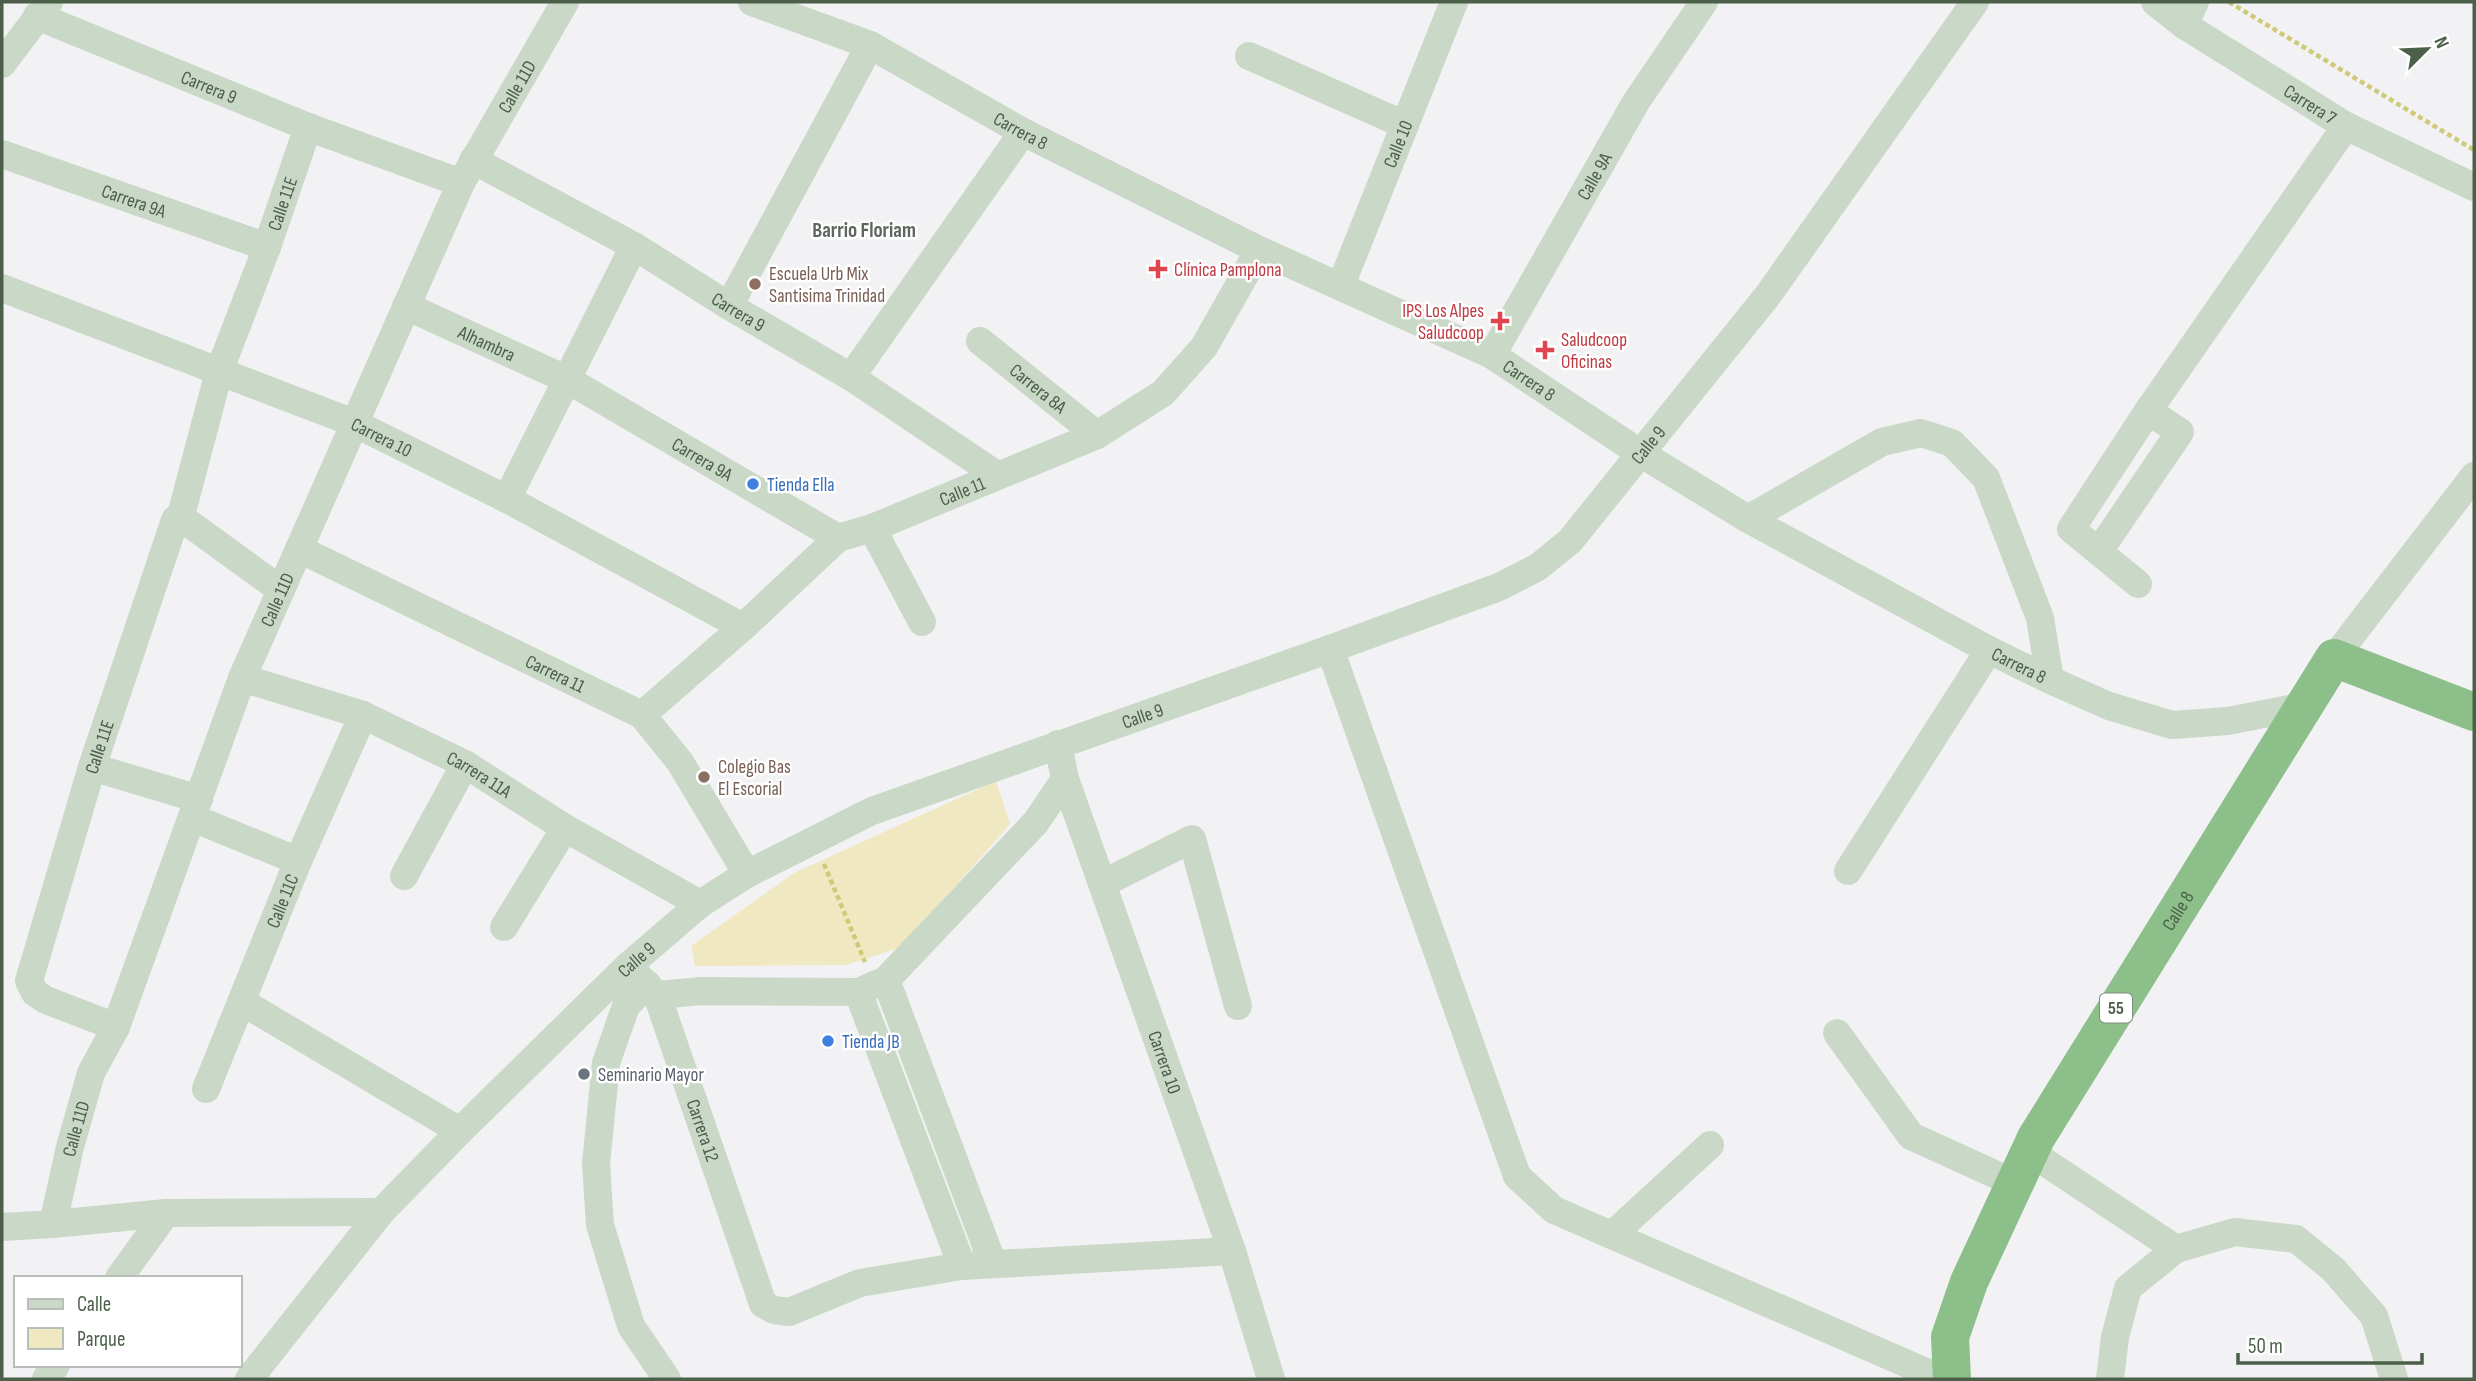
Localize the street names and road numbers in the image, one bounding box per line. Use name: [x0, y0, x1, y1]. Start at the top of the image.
street label: Calle 11D: [494, 57, 542, 117]
street label: Carrera 9: [177, 66, 240, 110]
street label: Carrera 7: [2279, 80, 2340, 130]
street label: Carrera 8: [989, 108, 1051, 156]
street label: Calle 10: [1379, 117, 1419, 171]
street label: Calle 9A: [1573, 148, 1618, 204]
street label: Calle 11E: [263, 174, 303, 234]
street label: Carrera 9A: [98, 180, 170, 224]
street label: Carrera 9: [707, 288, 769, 338]
street label: Alhambra: [453, 321, 518, 367]
street label: Carrera 8: [1498, 355, 1559, 407]
street label: Carrera 8A: [1004, 359, 1071, 419]
street label: Carrera 10: [347, 413, 415, 463]
street label: Calle 9: [1627, 422, 1671, 469]
street label: Carrera 9A: [667, 433, 737, 487]
street label: Calle 11: [936, 472, 989, 512]
street label: Calle 11D: [256, 569, 300, 631]
street label: Carrera 8: [1987, 643, 2050, 689]
street label: Carrera 11: [521, 650, 589, 699]
street label: Calle 9: [1119, 699, 1167, 735]
street label: Calle 11E: [81, 717, 120, 777]
street label: Carrera 11A: [443, 747, 516, 804]
street label: Calle 11C: [262, 871, 305, 932]
street label: Calle 8: [2158, 887, 2200, 935]
street label: Calle 9: [613, 938, 661, 983]
road number: 55: [2100, 993, 2132, 1023]
street label: Carrera 10: [1142, 1028, 1185, 1097]
street label: Carrera 12: [681, 1096, 723, 1165]
street label: Calle 11D: [58, 1099, 95, 1159]

